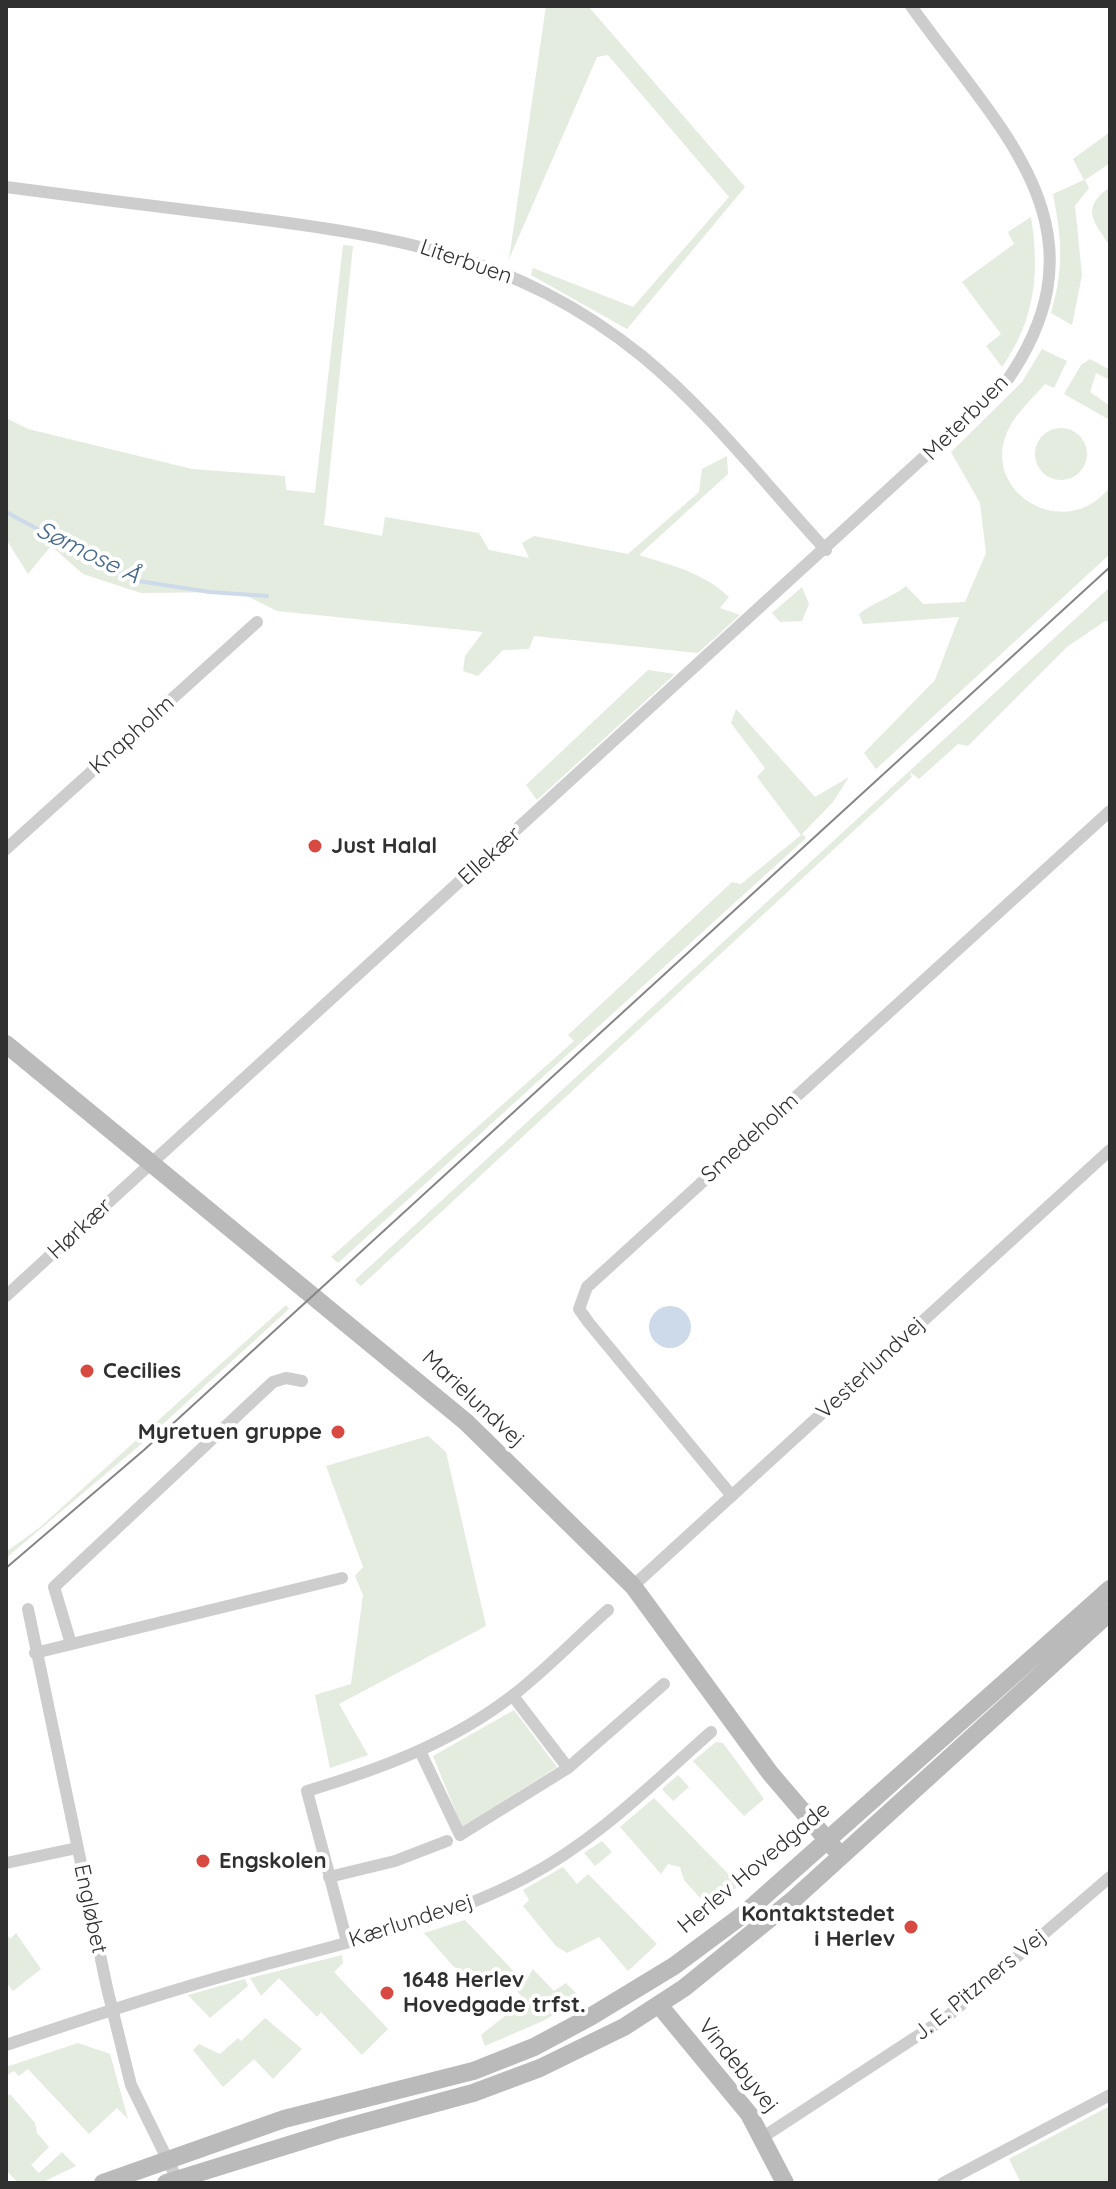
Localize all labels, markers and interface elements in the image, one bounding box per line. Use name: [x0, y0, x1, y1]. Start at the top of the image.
street label: Literbuen: [416, 234, 516, 290]
street label: Meterbuen: [918, 370, 1014, 466]
water label: Sømose Å: [32, 516, 144, 590]
street label: Knapholm: [84, 690, 180, 780]
street label: Ellekær: [453, 821, 527, 891]
place label: Just Halal: [331, 833, 437, 859]
marker: Just Halal: [306, 837, 324, 855]
street label: Smedeholm: [696, 1088, 804, 1188]
street label: Hørkær: [43, 1193, 117, 1265]
street label: Vesterlundvej: [811, 1311, 931, 1425]
street label: Marielundvej: [416, 1345, 530, 1453]
place label: Cecilies: [103, 1358, 181, 1384]
marker: Cecilies: [78, 1362, 96, 1380]
place label: Myretuen gruppe: [138, 1419, 322, 1445]
marker: Myretuen gruppe: [329, 1423, 347, 1441]
street label: Herlev Hovedgade: [673, 1797, 835, 1939]
place label: Engskolen: [219, 1848, 327, 1874]
marker: Engskolen: [194, 1852, 212, 1870]
street label: Engløbet: [68, 1862, 112, 1956]
street label: Kærlundevej: [346, 1889, 476, 1953]
place label: Kontaktstedet i Herlev: [741, 1901, 895, 1952]
marker: Kontaktstedet i Herlev: [902, 1918, 920, 1936]
street label: J. E. Pitzners Vej: [908, 1923, 1052, 2047]
place label: 1648 Herlev Hovedgade trfst.: [403, 1967, 585, 2018]
marker: 1648 Herlev Hovedgade trfst.: [378, 1984, 396, 2002]
street label: Vindebyvej: [692, 2014, 784, 2118]

